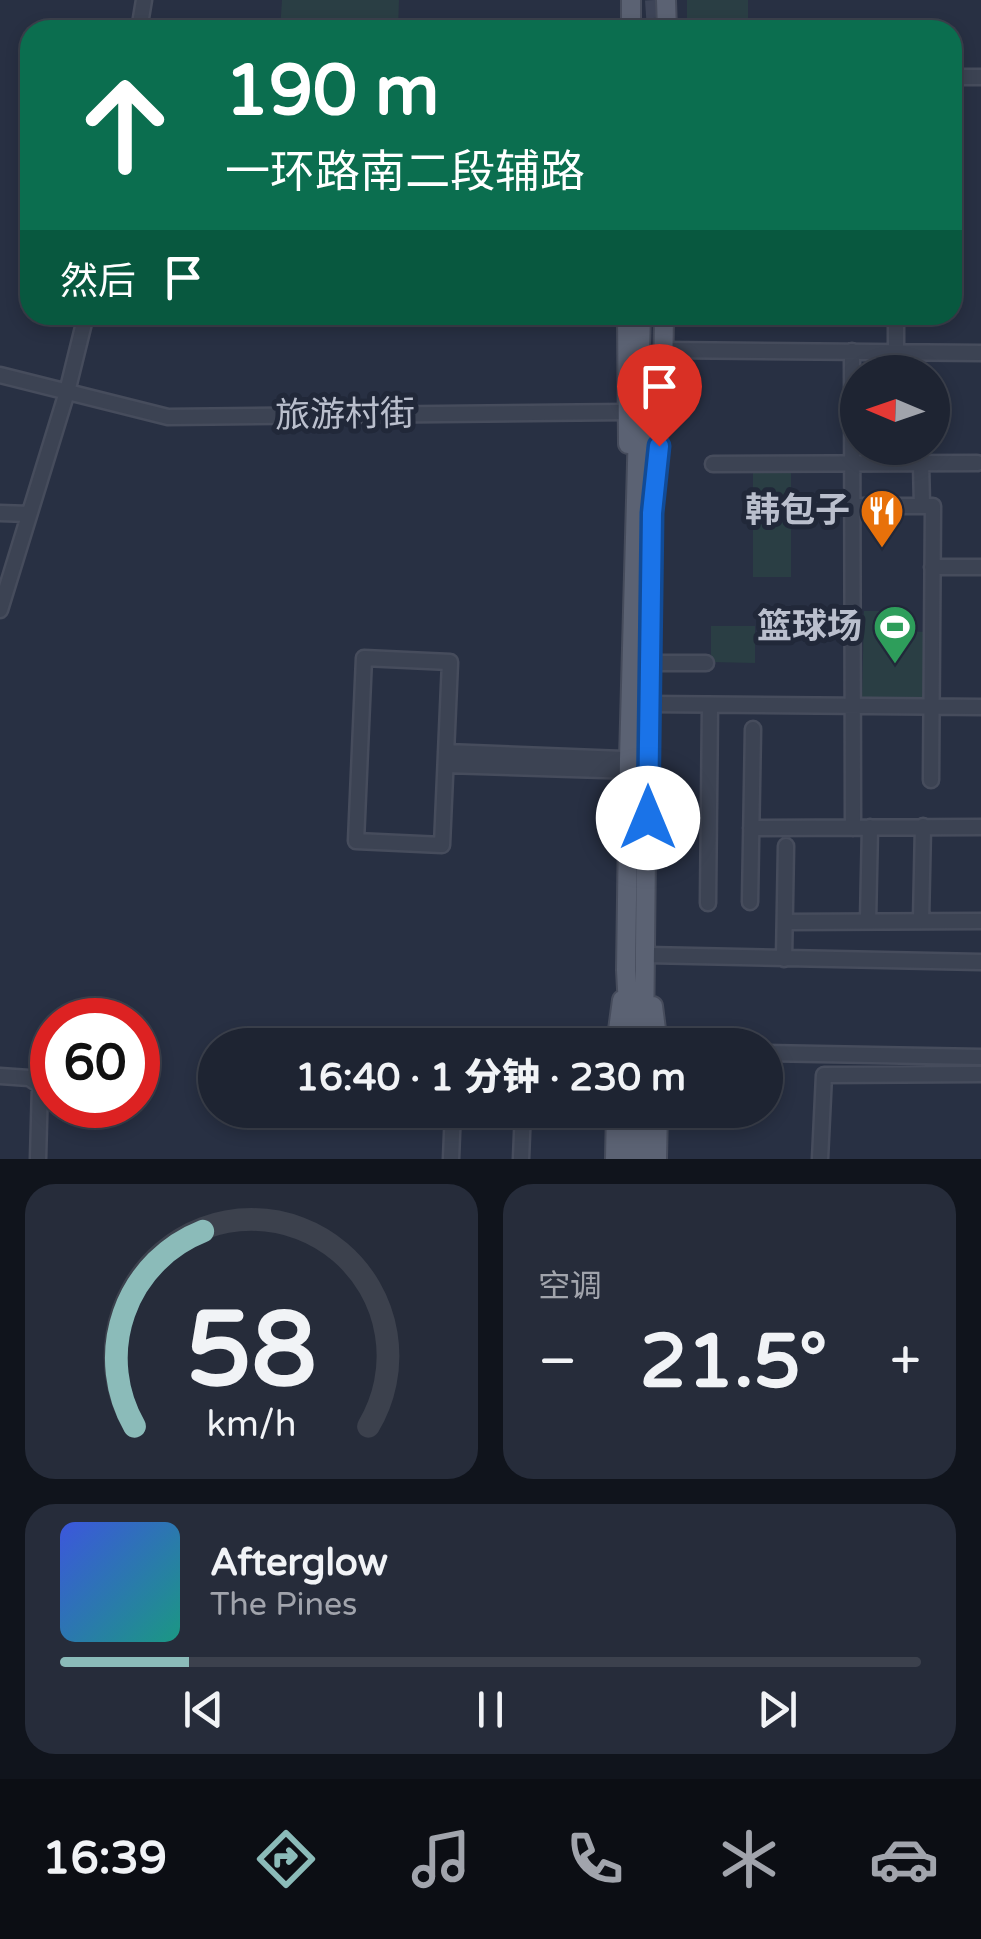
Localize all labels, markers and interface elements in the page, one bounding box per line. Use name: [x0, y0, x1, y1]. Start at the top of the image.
text: 190 m: [225, 50, 439, 134]
icon: ahead: [60, 60, 190, 190]
text: 一环路南二段辅路: [225, 146, 585, 200]
icon: arrive: [156, 250, 211, 305]
text: 然后: [60, 259, 136, 305]
pin: [617, 344, 702, 447]
north arrow: [840, 355, 950, 465]
map controls: [840, 355, 950, 465]
icon: arrive: [632, 359, 687, 414]
street label: 旅游村街: [275, 393, 415, 437]
restaurant icon: 韩包子: [859, 488, 905, 549]
place label: 韩包子: [745, 490, 850, 532]
sports icon: 篮球场: [872, 604, 918, 665]
place label: 篮球场: [757, 606, 862, 648]
position arrow: [596, 766, 700, 870]
speed limit sign: 60: [30, 998, 160, 1128]
text: 16:40 · 1 分钟 · 230 m: [295, 1055, 686, 1101]
text: 空调: [538, 1268, 602, 1306]
text: 58: [186, 1289, 317, 1414]
text: 21.5°: [640, 1317, 827, 1407]
text: −: [538, 1329, 577, 1395]
text: +: [890, 1329, 921, 1395]
text: km/h: [207, 1403, 296, 1446]
text: Afterglow: [210, 1540, 388, 1586]
text: The Pines: [210, 1586, 357, 1624]
icon: previous: [176, 1682, 231, 1737]
icon: pause: [463, 1682, 518, 1737]
icon: next: [750, 1682, 805, 1737]
icon: directions: [251, 1824, 321, 1894]
icon: music: [406, 1824, 476, 1894]
icon: phone: [560, 1824, 630, 1894]
icon: climate: [714, 1824, 784, 1894]
icon: car: [869, 1824, 939, 1894]
text: 16:39: [42, 1832, 167, 1886]

